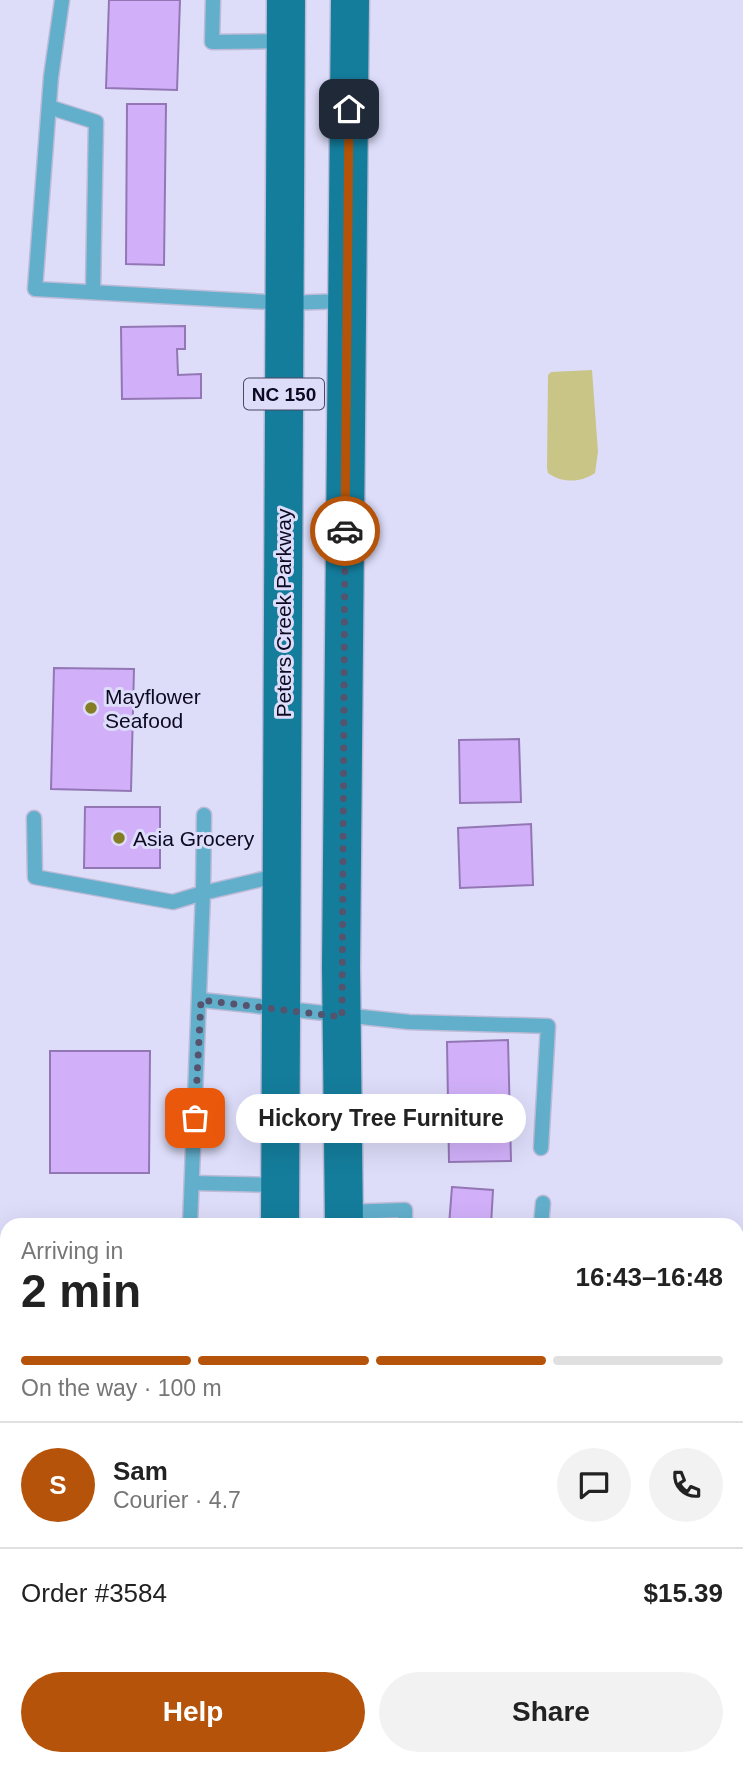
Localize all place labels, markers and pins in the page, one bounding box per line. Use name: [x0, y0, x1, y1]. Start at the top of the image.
pin: [319, 79, 379, 139]
place label: Mayflower Seafood: [105, 685, 201, 732]
marker: Mayflower Seafood: [83, 700, 99, 716]
place label: Asia Grocery: [133, 827, 255, 850]
marker: Asia Grocery: [111, 830, 127, 846]
pin: [165, 1088, 225, 1148]
callout: Hickory Tree Furniture: [237, 1094, 528, 1142]

